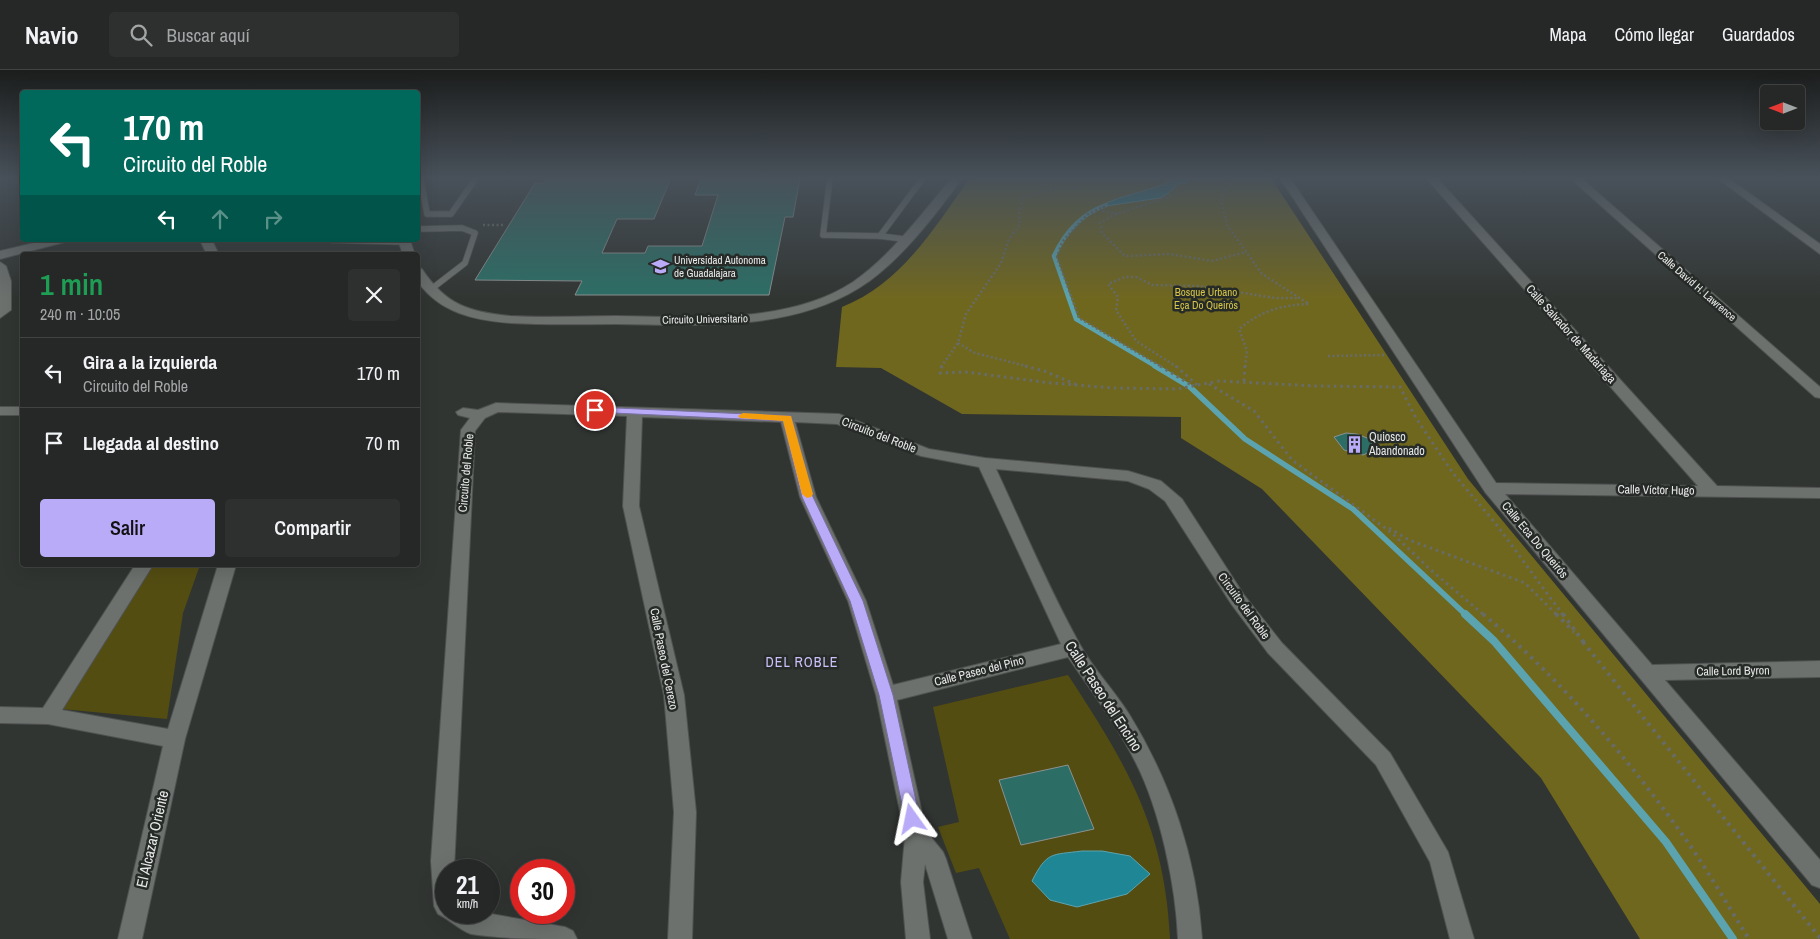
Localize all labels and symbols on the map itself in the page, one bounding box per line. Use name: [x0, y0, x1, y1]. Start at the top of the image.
north arrow: [1760, 85, 1805, 130]
street label: Calle David H. Lawrence: [1655, 248, 1739, 324]
place label: Universidad Autonoma de Guadalajara: [674, 253, 766, 280]
school or university icon: Universidad Autonoma de Guadalajara: [650, 256, 670, 276]
street label: Calle Salvador de Madariaga: [1522, 281, 1620, 387]
park label: Bosque Urbano Eça Do Queirós: [1174, 285, 1239, 312]
street label: Circuito Universitario: [662, 311, 748, 327]
pin: [574, 389, 616, 431]
street label: Circuito del Roble: [839, 413, 919, 457]
place label: Quiosco Abandonado: [1368, 429, 1425, 459]
street label: Circuito del Roble: [455, 433, 477, 513]
building icon: Quiosco Abandonado: [1345, 434, 1365, 454]
street label: Calle Víctor Hugo: [1617, 481, 1695, 499]
street label: Calle Eca Do Queirós: [1498, 498, 1572, 582]
street label: Circuito del Roble: [1214, 569, 1274, 643]
street label: Calle Paseo del Cerezo: [646, 607, 682, 711]
street label: Calle Paseo del Encino: [1060, 637, 1148, 755]
street label: Calle Paseo del Pino: [932, 652, 1026, 690]
district label: DEL ROBLE: [765, 653, 839, 671]
street label: Calle Lord Byron: [1696, 662, 1770, 680]
street label: El Alcazar Oriente: [131, 788, 173, 890]
position arrow: [885, 792, 937, 844]
speed limit sign: 30: [510, 859, 575, 924]

